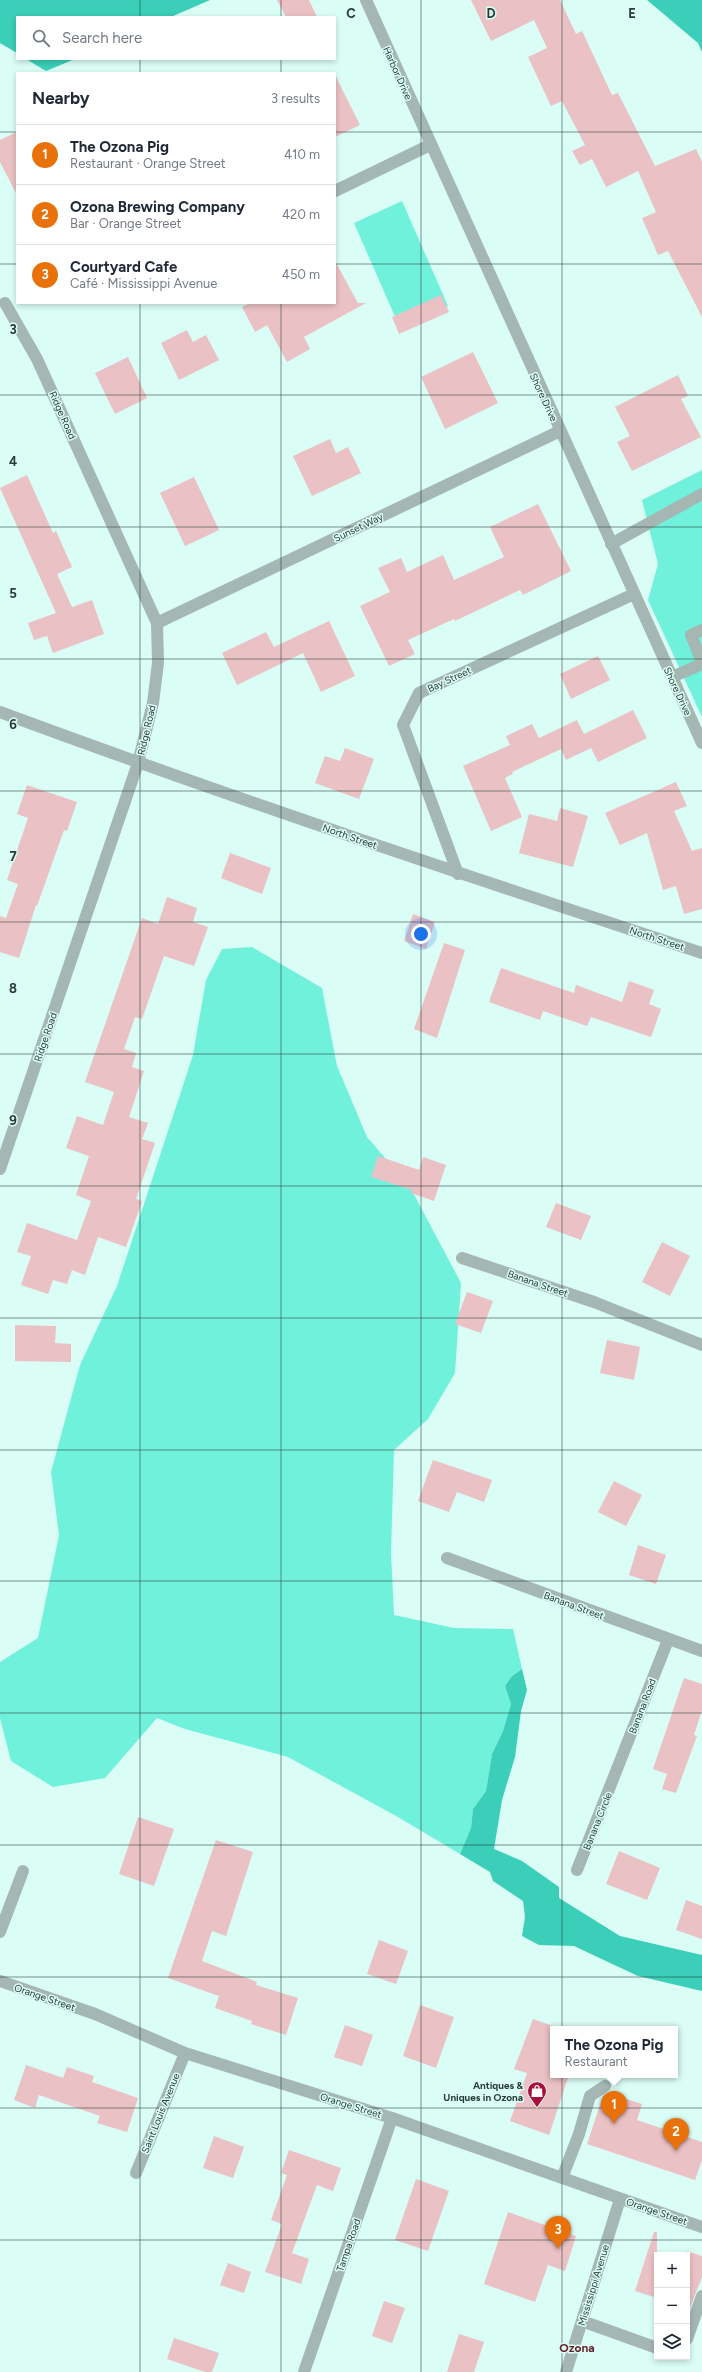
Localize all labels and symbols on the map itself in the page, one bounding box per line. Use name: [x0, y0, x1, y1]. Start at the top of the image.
text: C: [346, 6, 356, 21]
text: D: [486, 6, 496, 21]
text: E: [628, 6, 636, 21]
street label: Harbor Drive: [380, 45, 415, 102]
text: 3: [9, 322, 17, 337]
street label: Shore Drive: [527, 371, 561, 424]
street label: Ridge Road: [46, 389, 79, 441]
text: 4: [9, 454, 17, 469]
street label: Sunset Way: [331, 510, 386, 545]
text: 5: [9, 586, 17, 601]
street label: Bay Street: [425, 664, 473, 695]
street label: Shore Drive: [661, 665, 695, 718]
street label: Ridge Road: [134, 704, 159, 757]
text: 6: [9, 717, 17, 732]
street label: North Street: [321, 821, 379, 852]
text: 7: [9, 849, 17, 864]
your location: [411, 924, 431, 944]
street label: North Street: [628, 924, 686, 953]
text: 8: [9, 981, 17, 996]
street label: Ridge Road: [31, 1011, 60, 1064]
text: 9: [9, 1113, 17, 1128]
street label: Banana Street: [506, 1267, 570, 1300]
street label: Banana Street: [542, 1589, 606, 1622]
street label: Banana Road: [626, 1677, 659, 1736]
street label: Banana Circle: [580, 1790, 615, 1852]
street label: Orange Street: [13, 1981, 77, 2014]
street label: Saint Louis Avenue: [138, 2071, 183, 2155]
place label: Antiques & Uniques in Ozona: [443, 2079, 524, 2104]
shop icon: Antiques & Uniques in Ozona: [526, 2080, 548, 2108]
street label: Orange Street: [319, 2090, 383, 2121]
pin: 1: [601, 2091, 627, 2124]
pin: 2: [663, 2118, 689, 2151]
street label: Orange Street: [625, 2195, 689, 2228]
pin: 3: [545, 2216, 571, 2249]
street label: Tampa Road: [333, 2217, 364, 2273]
street label: Mississippi Avenue: [575, 2242, 612, 2327]
district label: Ozona: [559, 2341, 595, 2355]

